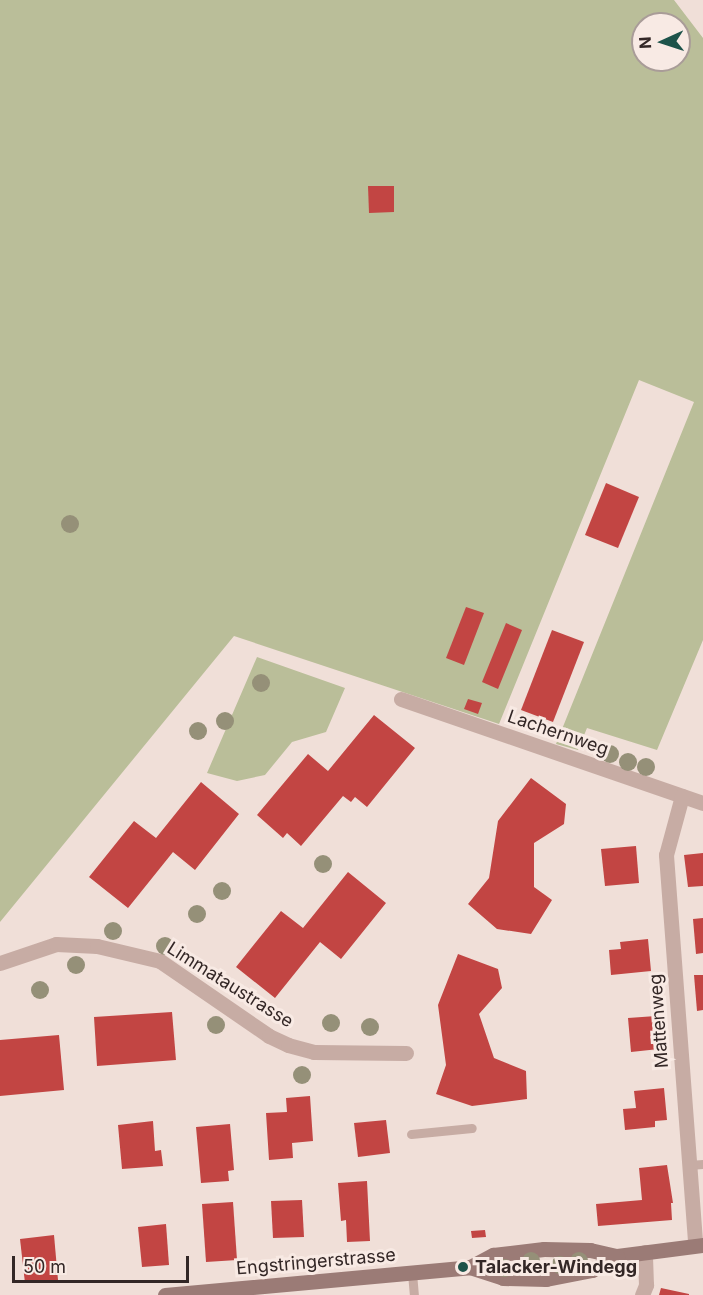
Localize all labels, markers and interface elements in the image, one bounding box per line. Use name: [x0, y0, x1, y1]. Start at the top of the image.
north arrow: [631, 12, 691, 72]
text: N: [635, 36, 655, 49]
street label: Lachernweg: [505, 706, 611, 760]
street label: Limmataustrasse: [163, 938, 297, 1032]
street label: Mattenweg: [645, 973, 673, 1069]
scale bar: [15, 1244, 192, 1282]
street label: Engstringerstrasse: [235, 1244, 397, 1280]
text: 50 m: [23, 1256, 66, 1277]
place label: Talacker-Windegg: [475, 1256, 637, 1278]
marker: Talacker-Windegg: [456, 1260, 470, 1274]

